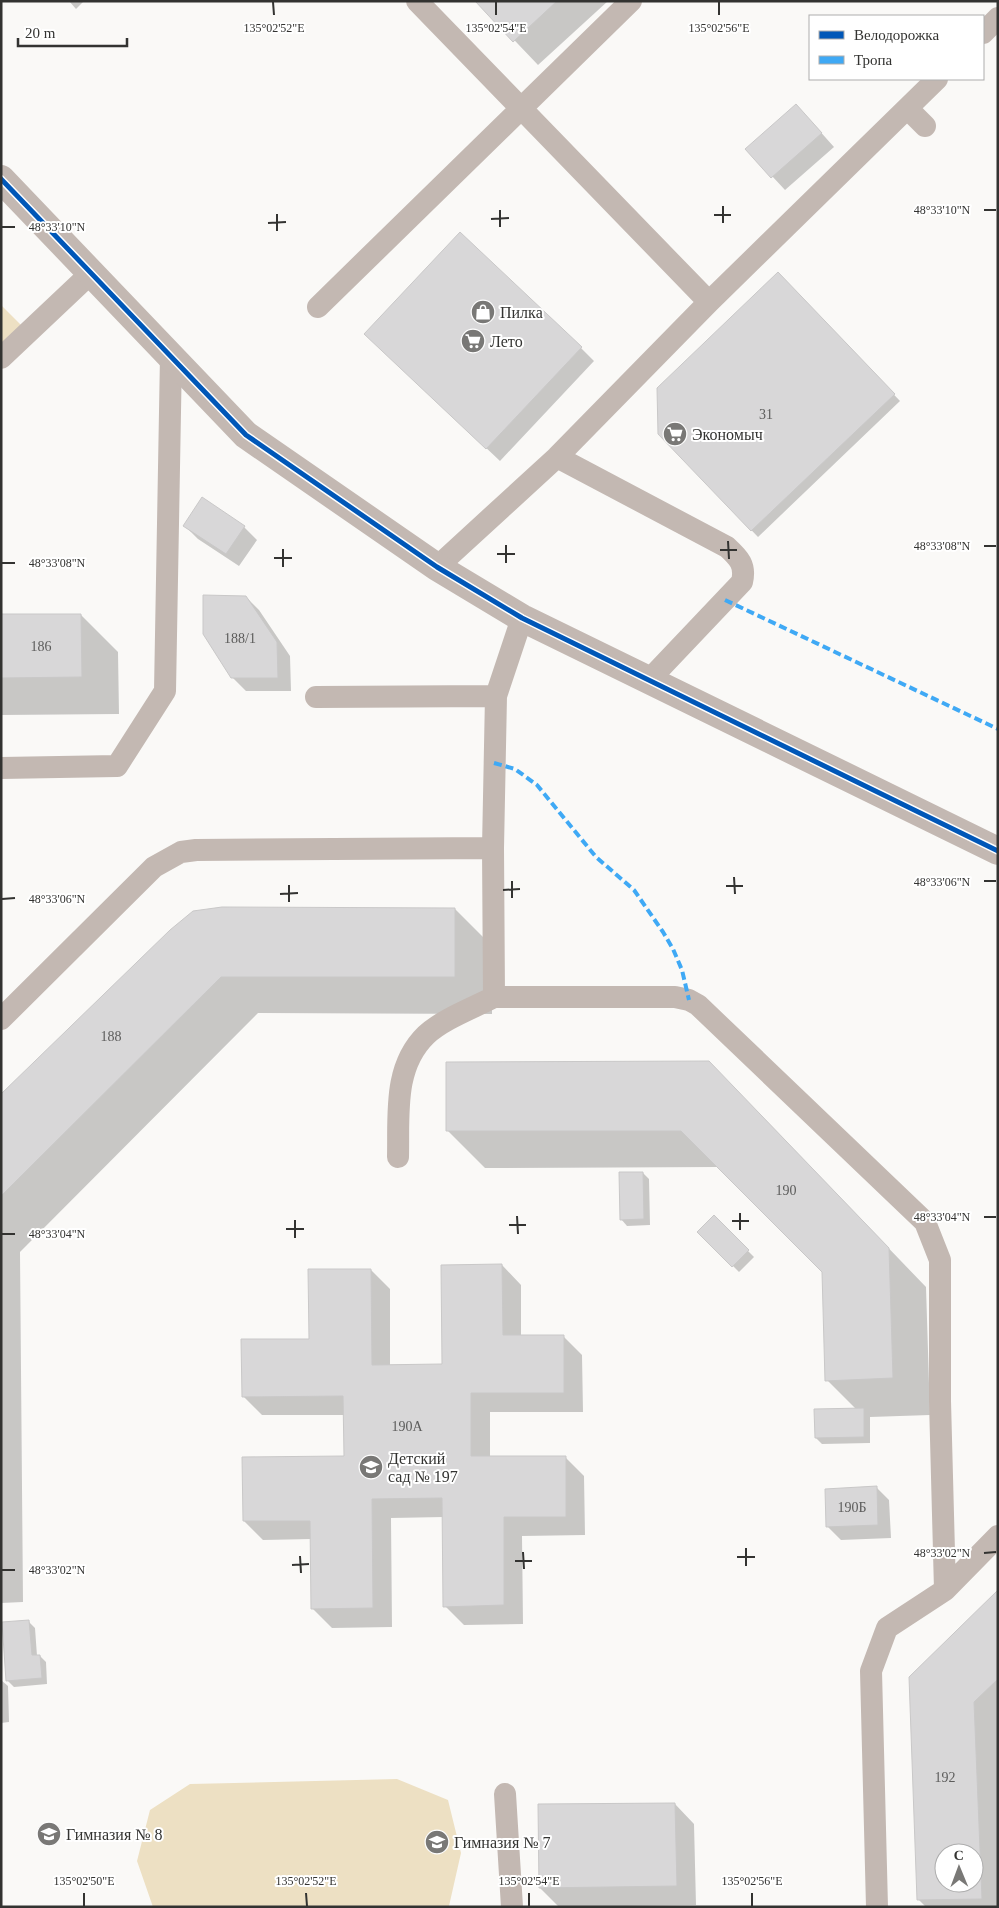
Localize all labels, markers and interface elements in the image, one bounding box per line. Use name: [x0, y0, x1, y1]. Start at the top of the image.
scale bar: [18, 15, 126, 47]
legend: [809, 15, 984, 80]
text: 135°02'52"E: [243, 21, 305, 35]
text: 135°02'54"E: [465, 21, 527, 35]
text: 135°02'56"E: [688, 21, 750, 35]
text: 20 m: [25, 25, 56, 41]
text: Велодорожка: [854, 27, 939, 43]
text: Тропа: [854, 52, 893, 68]
text: 48°33'10"N: [914, 203, 971, 217]
text: 48°33'10"N: [29, 220, 86, 234]
shop icon: Пилка: [470, 299, 496, 325]
place label: Пилка: [500, 304, 543, 321]
supermarket icon: Лето: [460, 328, 486, 354]
place label: Лето: [490, 333, 523, 350]
house number: 31: [759, 407, 773, 422]
supermarket icon: Экономыч: [662, 421, 688, 447]
place label: Экономыч: [692, 426, 763, 443]
text: 48°33'08"N: [914, 539, 971, 553]
text: 48°33'08"N: [29, 556, 86, 570]
house number: 188/1: [224, 631, 256, 646]
house number: 186: [31, 639, 52, 654]
text: 48°33'06"N: [914, 875, 971, 889]
text: 48°33'06"N: [29, 892, 86, 906]
house number: 188: [101, 1029, 122, 1044]
house number: 190: [776, 1183, 797, 1198]
text: 48°33'04"N: [914, 1210, 971, 1224]
text: 48°33'04"N: [29, 1227, 86, 1241]
house number: 190А: [391, 1419, 423, 1434]
place label: Детский сад № 197: [388, 1450, 458, 1486]
school or university icon: Детский сад № 197: [358, 1454, 384, 1480]
house number: 190Б: [837, 1500, 867, 1515]
text: 48°33'02"N: [914, 1546, 971, 1560]
text: 48°33'02"N: [29, 1563, 86, 1577]
house number: 192: [935, 1770, 956, 1785]
school or university icon: Гимназия № 8: [36, 1821, 62, 1847]
place label: Гимназия № 8: [66, 1826, 163, 1843]
school or university icon: Гимназия № 7: [424, 1829, 450, 1855]
place label: Гимназия № 7: [454, 1834, 551, 1851]
north arrow: [934, 1843, 984, 1893]
text: С: [954, 1848, 964, 1863]
text: 135°02'50"E: [53, 1874, 115, 1888]
text: 135°02'52"E: [275, 1874, 337, 1888]
text: 135°02'54"E: [498, 1874, 560, 1888]
text: 135°02'56"E: [721, 1874, 783, 1888]

